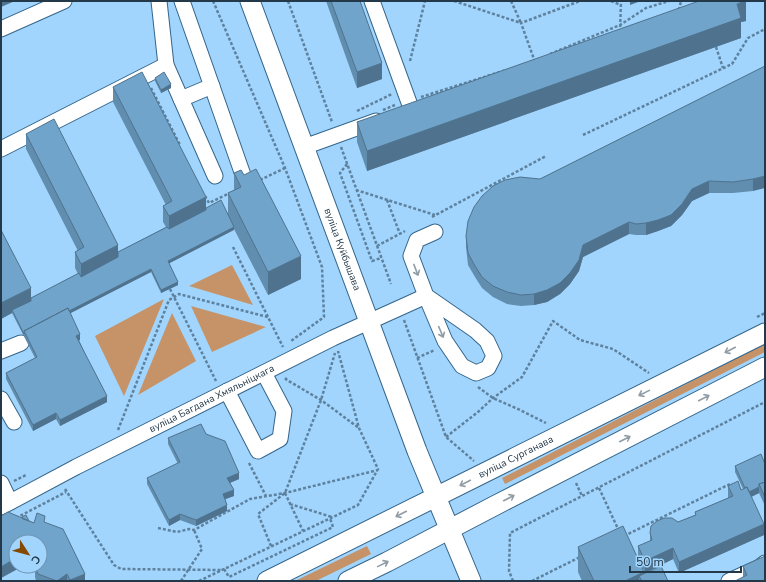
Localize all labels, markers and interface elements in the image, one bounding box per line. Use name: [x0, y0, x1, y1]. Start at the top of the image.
street label: вуліца Куйбышава: [320, 206, 364, 293]
one-way arrow: [413, 264, 420, 277]
one-way arrow: [438, 326, 445, 338]
one-way arrow: [724, 347, 736, 354]
street label: вуліца Багдана Хмяльніцкага: [147, 362, 277, 436]
one-way arrow: [638, 390, 650, 397]
one-way arrow: [698, 394, 710, 402]
street label: вуліца Сурганава: [476, 432, 556, 482]
one-way arrow: [619, 435, 631, 442]
one-way arrow: [459, 479, 471, 487]
one-way arrow: [503, 494, 515, 502]
one-way arrow: [396, 511, 408, 519]
north arrow: [8, 534, 48, 574]
scale bar: [630, 548, 741, 574]
text: С: [27, 552, 44, 567]
text: 50 m: [636, 554, 664, 570]
one-way arrow: [377, 560, 389, 567]

